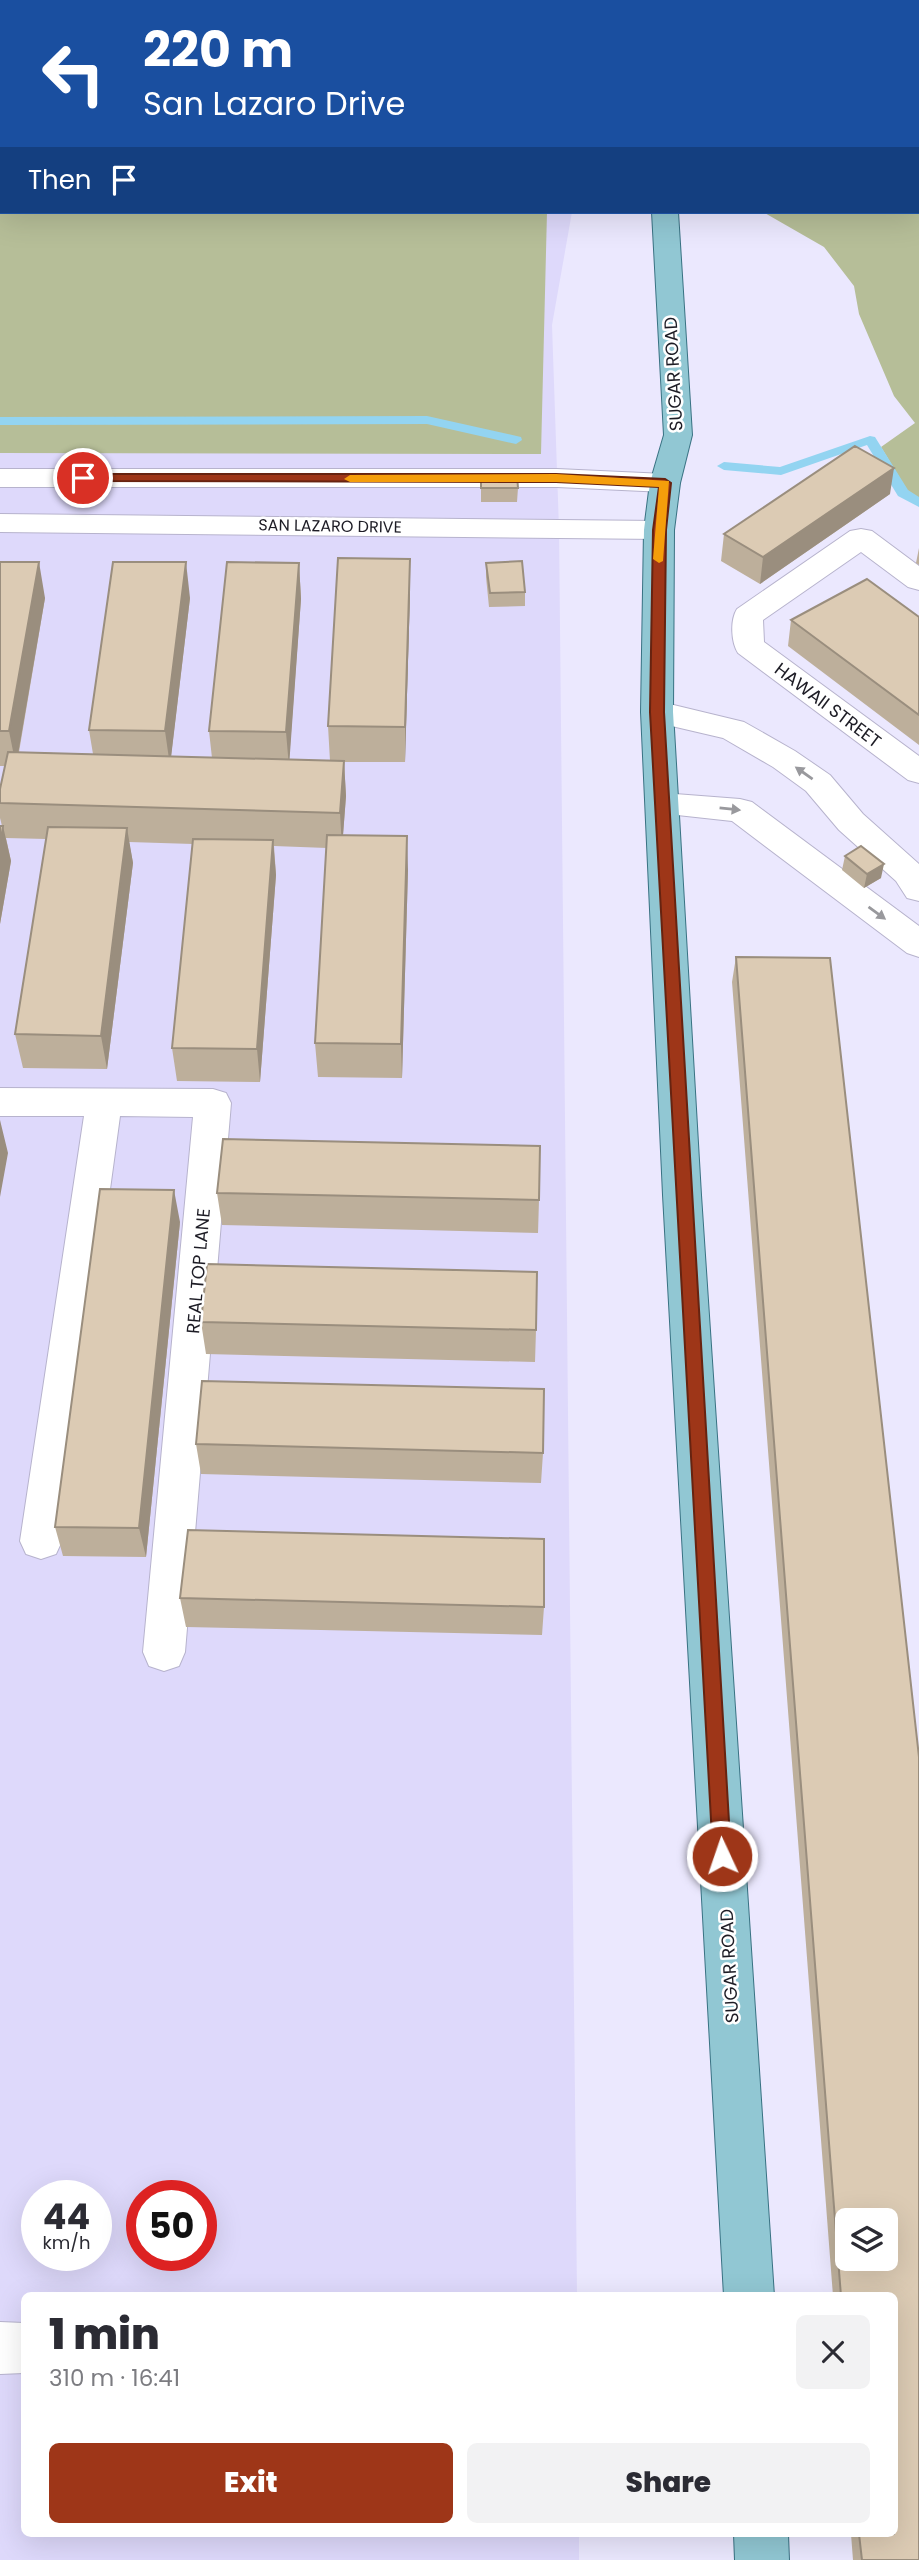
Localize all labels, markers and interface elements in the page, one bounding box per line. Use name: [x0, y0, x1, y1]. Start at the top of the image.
text: 220 m: [143, 16, 293, 84]
icon: left: [28, 28, 119, 119]
text: San Lazaro Drive: [143, 81, 405, 126]
icon: arrive: [105, 161, 143, 199]
text: Then: [28, 162, 91, 198]
street label: SUGAR ROAD: [658, 316, 688, 432]
pin: [53, 448, 113, 508]
icon: arrive: [64, 459, 102, 497]
street label: SAN LAZARO DRIVE: [258, 513, 402, 539]
street label: HAWAII STREET: [770, 657, 887, 753]
one-way arrow: [795, 766, 813, 780]
one-way arrow: [719, 804, 741, 815]
one-way arrow: [868, 906, 886, 920]
street label: REAL TOP LANE: [180, 1207, 216, 1335]
position arrow: [685, 1819, 759, 1893]
street label: SUGAR ROAD: [714, 1908, 744, 2024]
speed limit sign: 50: [126, 2180, 217, 2271]
text: 44: [43, 2192, 90, 2241]
map controls: [835, 2208, 898, 2271]
button: layers: [835, 2208, 898, 2271]
text: km/h: [43, 2230, 90, 2255]
text: 1 min: [49, 2305, 160, 2364]
button: close: [796, 2315, 870, 2389]
text: 310 m · 16:41: [49, 2362, 180, 2394]
button: Exit: [49, 2443, 453, 2523]
button: Share: [467, 2443, 870, 2523]

